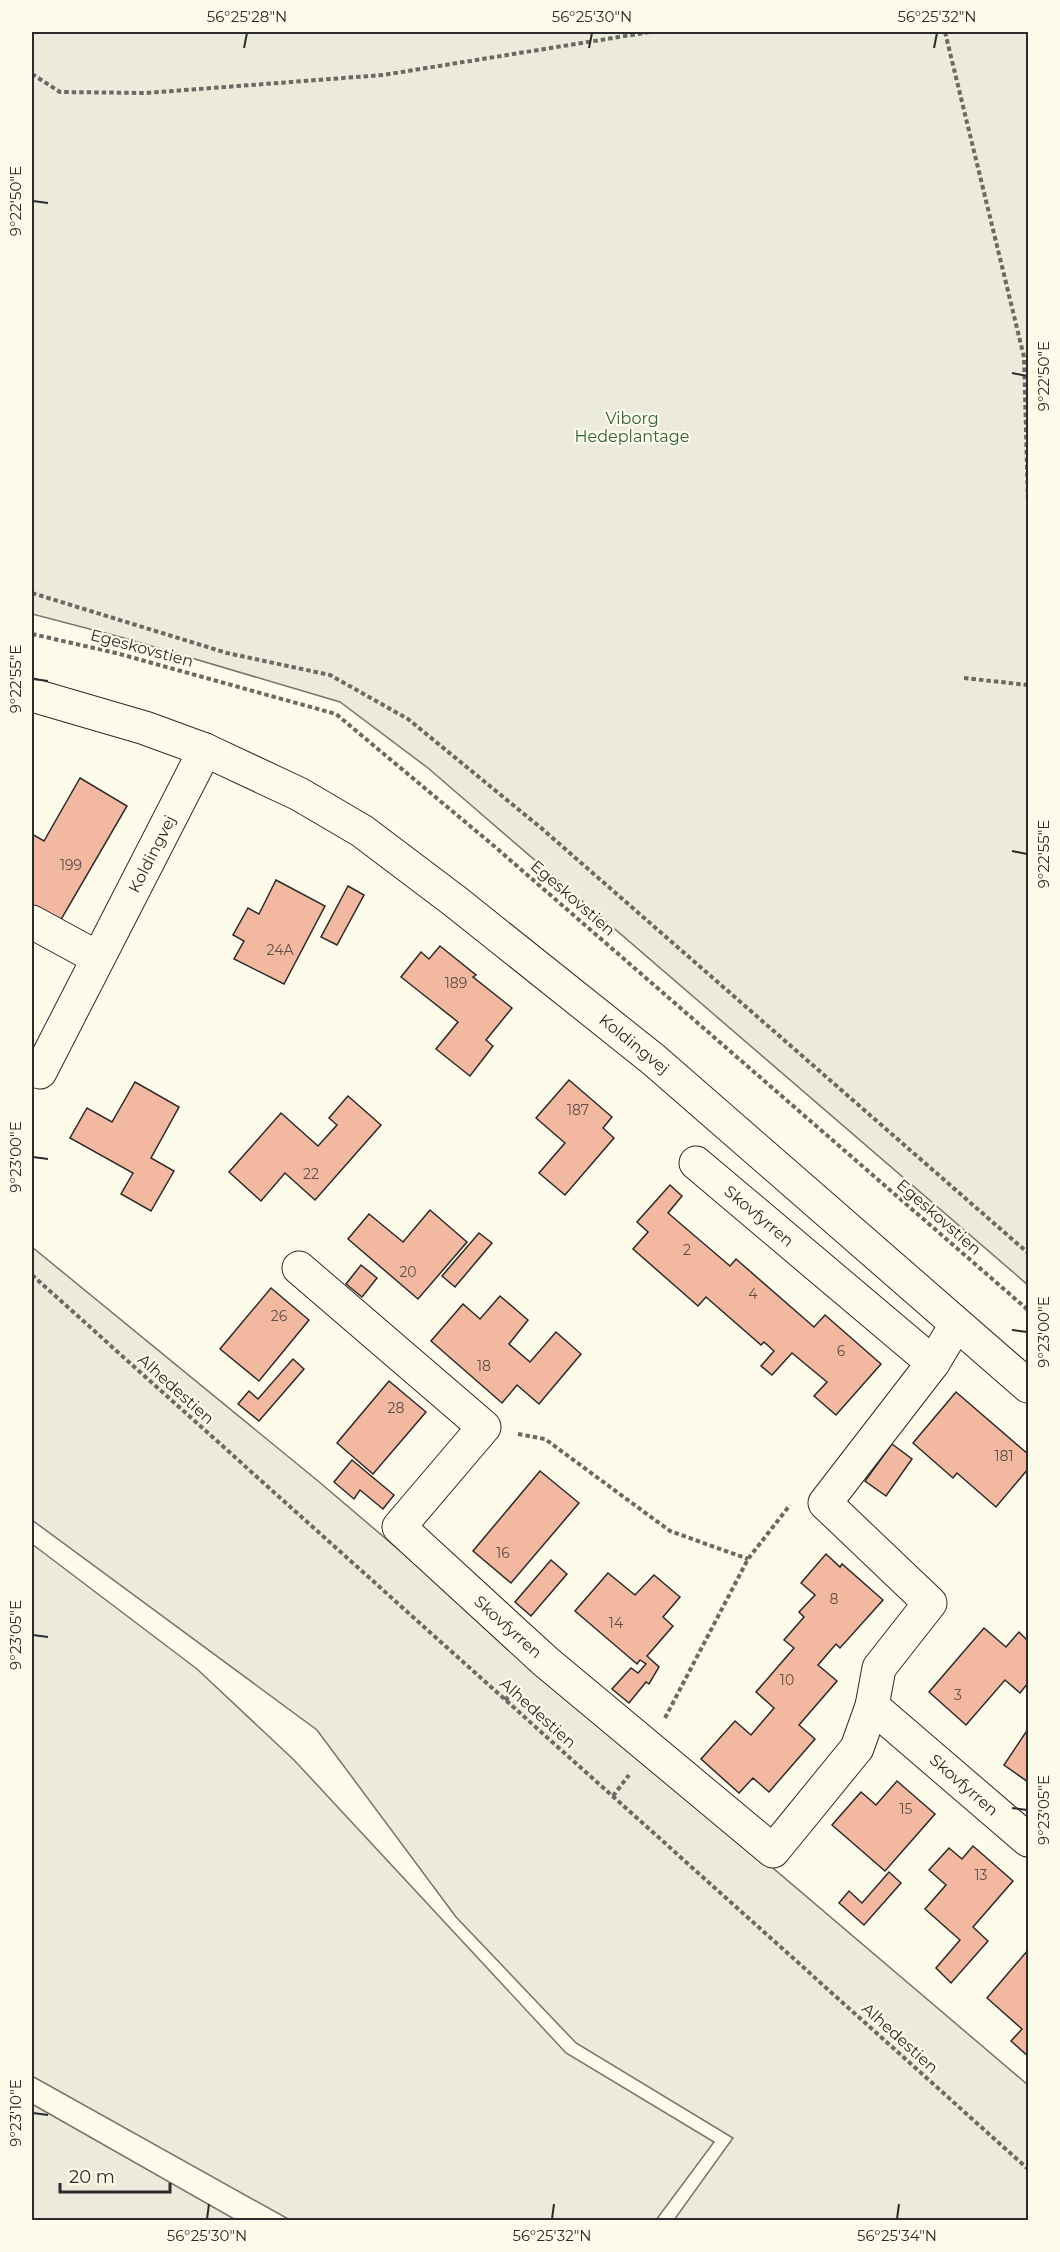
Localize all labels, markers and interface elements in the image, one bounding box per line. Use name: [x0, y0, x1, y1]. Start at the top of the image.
text: 56°25'28"N: [207, 7, 287, 26]
text: 56°25'30"N: [552, 7, 632, 26]
text: 56°25'32"N: [897, 7, 977, 26]
text: 9°22'50"E: [6, 166, 25, 236]
text: 9°22'50"E: [1034, 341, 1053, 411]
park label: Viborg Hedeplantage: [575, 409, 689, 446]
street label: Egeskovstien: [88, 625, 196, 671]
text: 9°22'55"E: [6, 645, 25, 713]
street label: Koldingvej: [124, 812, 180, 896]
text: 9°22'55"E: [1034, 820, 1053, 888]
house number: 199: [60, 856, 82, 874]
street label: Egeskovstien: [527, 856, 619, 940]
house number: 24A: [267, 941, 294, 959]
house number: 189: [445, 974, 467, 992]
street label: Koldingvej: [595, 1010, 673, 1078]
house number: 187: [567, 1101, 589, 1119]
text: 9°23'00"E: [6, 1121, 25, 1193]
house number: 22: [303, 1165, 319, 1183]
street label: Egeskovstien: [893, 1175, 985, 1259]
street label: Skovfyrren: [721, 1182, 797, 1250]
house number: 2: [683, 1241, 691, 1259]
house number: 20: [399, 1263, 417, 1281]
house number: 4: [748, 1285, 758, 1303]
text: 9°23'00"E: [1034, 1296, 1053, 1368]
house number: 26: [271, 1307, 288, 1325]
house number: 6: [837, 1342, 846, 1360]
street label: Alhedestien: [134, 1350, 218, 1428]
house number: 18: [477, 1357, 491, 1375]
house number: 28: [388, 1399, 405, 1417]
house number: 181: [994, 1447, 1014, 1465]
house number: 16: [496, 1544, 510, 1562]
house number: 8: [830, 1590, 839, 1608]
street label: Skovfyrren: [470, 1592, 546, 1662]
text: 9°23'05"E: [6, 1600, 25, 1670]
house number: 14: [609, 1614, 624, 1632]
house number: 10: [780, 1671, 794, 1689]
street label: Alhedestien: [496, 1674, 580, 1752]
house number: 3: [954, 1686, 962, 1704]
street label: Skovfyrren: [926, 1750, 1002, 1820]
text: 9°23'05"E: [1034, 1775, 1053, 1845]
house number: 15: [900, 1800, 913, 1818]
house number: 13: [975, 1866, 988, 1884]
street label: Alhedestien: [858, 1999, 942, 2077]
text: 9°23'10"E: [6, 2079, 25, 2147]
scale bar: [60, 2156, 170, 2194]
text: 20 m: [69, 2166, 115, 2188]
text: 56°25'30"N: [167, 2226, 247, 2245]
text: 56°25'32"N: [512, 2226, 592, 2245]
text: 56°25'34"N: [857, 2226, 937, 2245]

